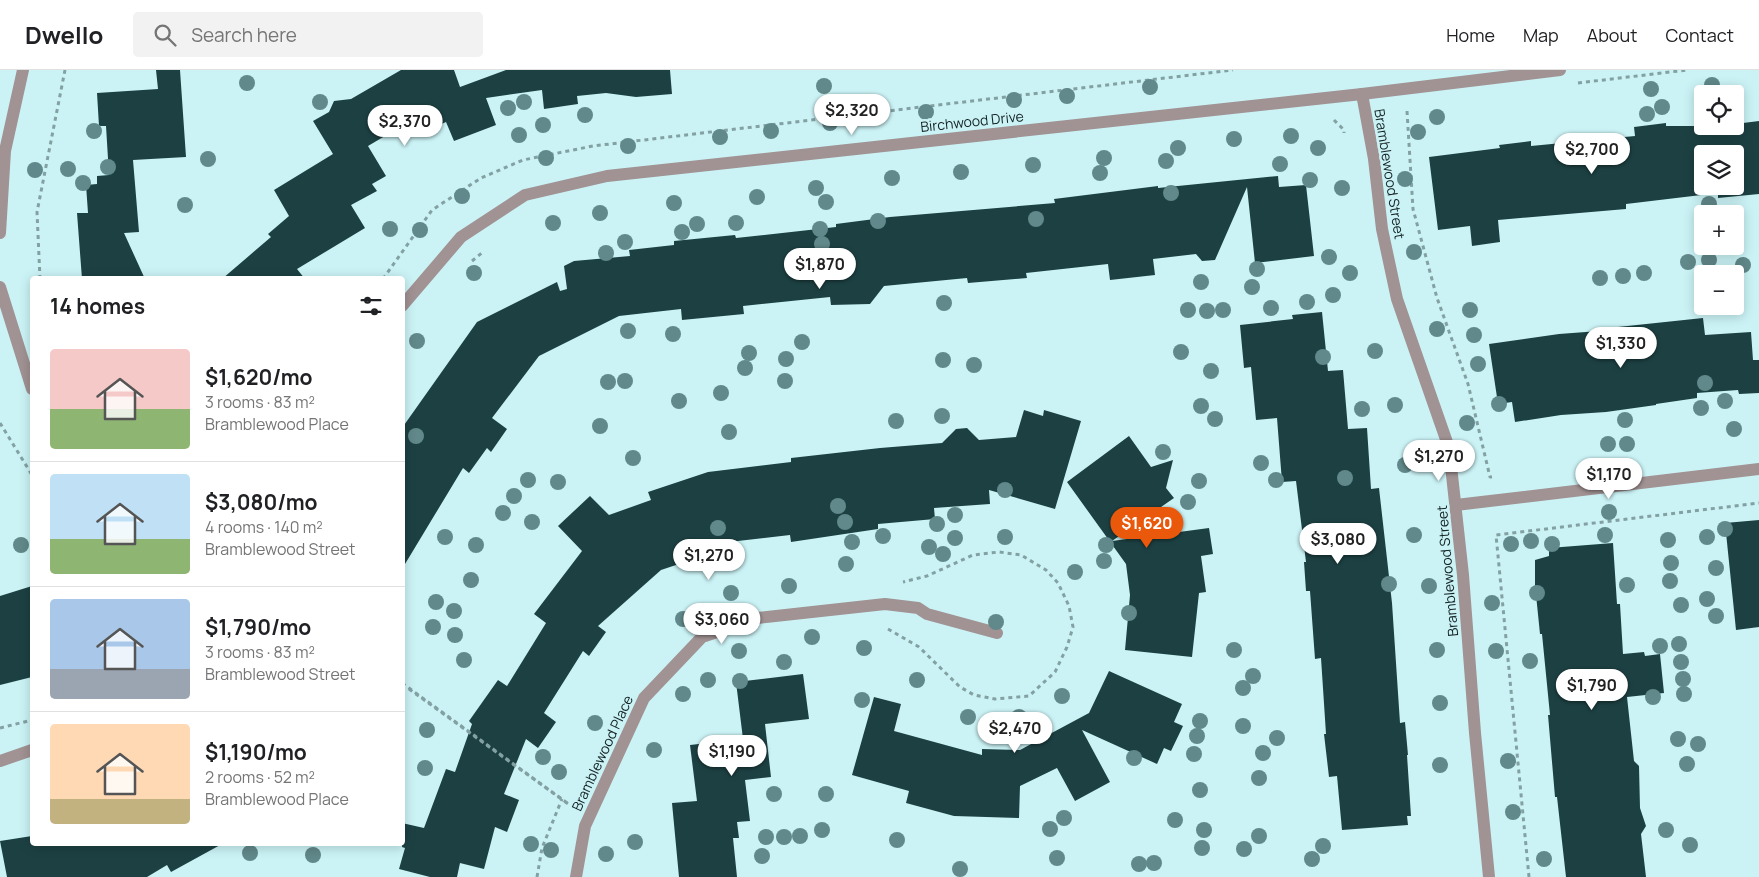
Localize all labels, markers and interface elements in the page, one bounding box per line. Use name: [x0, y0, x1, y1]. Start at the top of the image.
search box: [133, 12, 483, 57]
text: Dwello: [25, 18, 103, 51]
icon: search: [151, 21, 179, 49]
text: Search here: [191, 22, 297, 48]
text: Home: [1446, 23, 1495, 47]
text: Map: [1523, 23, 1559, 47]
text: About: [1587, 23, 1637, 47]
text: Contact: [1665, 23, 1734, 47]
map controls: [1694, 85, 1744, 315]
button: locate: [1694, 85, 1744, 135]
pin: $2,320: [811, 93, 893, 136]
text: $2,320: [825, 99, 879, 121]
pin: $2,370: [364, 104, 446, 147]
street label: Birchwood Drive: [919, 106, 1025, 136]
street label: Bramblewood Street: [1370, 107, 1410, 241]
text: $2,370: [379, 110, 431, 132]
pin: $2,700: [1551, 132, 1633, 175]
text: $2,700: [1565, 138, 1619, 160]
button: layers: [1694, 145, 1744, 195]
button: +: [1694, 205, 1744, 255]
pin: $1,870: [779, 248, 861, 290]
text: $1,870: [795, 253, 845, 275]
button: −: [1694, 265, 1744, 315]
text: 14 homes: [50, 292, 145, 320]
icon: filters: [357, 292, 385, 320]
pin: $1,330: [1580, 326, 1662, 369]
text: $1,330: [1596, 332, 1646, 354]
text: $1,620/mo: [205, 363, 312, 391]
icon: home: [90, 369, 150, 429]
text: 3 rooms · 83 m²: [205, 391, 315, 413]
text: Bramblewood Place: [205, 413, 349, 435]
pin: $1,270: [1398, 440, 1480, 482]
text: $1,270: [1414, 445, 1464, 467]
pin: $1,170: [1568, 458, 1650, 500]
text: $1,170: [1586, 463, 1632, 485]
text: $3,080/mo: [205, 488, 317, 516]
icon: home: [90, 494, 150, 554]
street label: Bramblewood Street: [1432, 504, 1462, 637]
pin: $1,620: [1106, 506, 1188, 549]
text: $1,620: [1121, 512, 1173, 534]
text: 4 rooms · 140 m²: [205, 516, 323, 538]
pin: $3,080: [1297, 522, 1379, 565]
text: $3,080: [1310, 528, 1366, 550]
text: Bramblewood Street: [205, 538, 356, 560]
pin: $1,270: [668, 538, 750, 581]
text: $1,270: [684, 544, 734, 566]
pin: $3,060: [681, 602, 763, 645]
text: $3,060: [694, 608, 750, 630]
text: $1,790/mo: [205, 613, 311, 641]
icon: home: [90, 619, 150, 679]
text: 3 rooms · 83 m²: [205, 641, 315, 663]
text: Bramblewood Street: [205, 663, 356, 685]
pin: $1,790: [1551, 668, 1633, 711]
text: $1,790: [1567, 674, 1617, 696]
street label: Bramblewood Place: [567, 692, 637, 814]
pin: $2,470: [974, 712, 1056, 754]
text: $2,470: [988, 717, 1042, 739]
pin: $1,190: [691, 734, 773, 777]
text: $1,190/mo: [205, 738, 307, 766]
text: $1,190: [709, 740, 755, 762]
icon: home: [90, 744, 150, 804]
text: 2 rooms · 52 m²: [205, 766, 315, 788]
text: Bramblewood Place: [205, 788, 349, 810]

